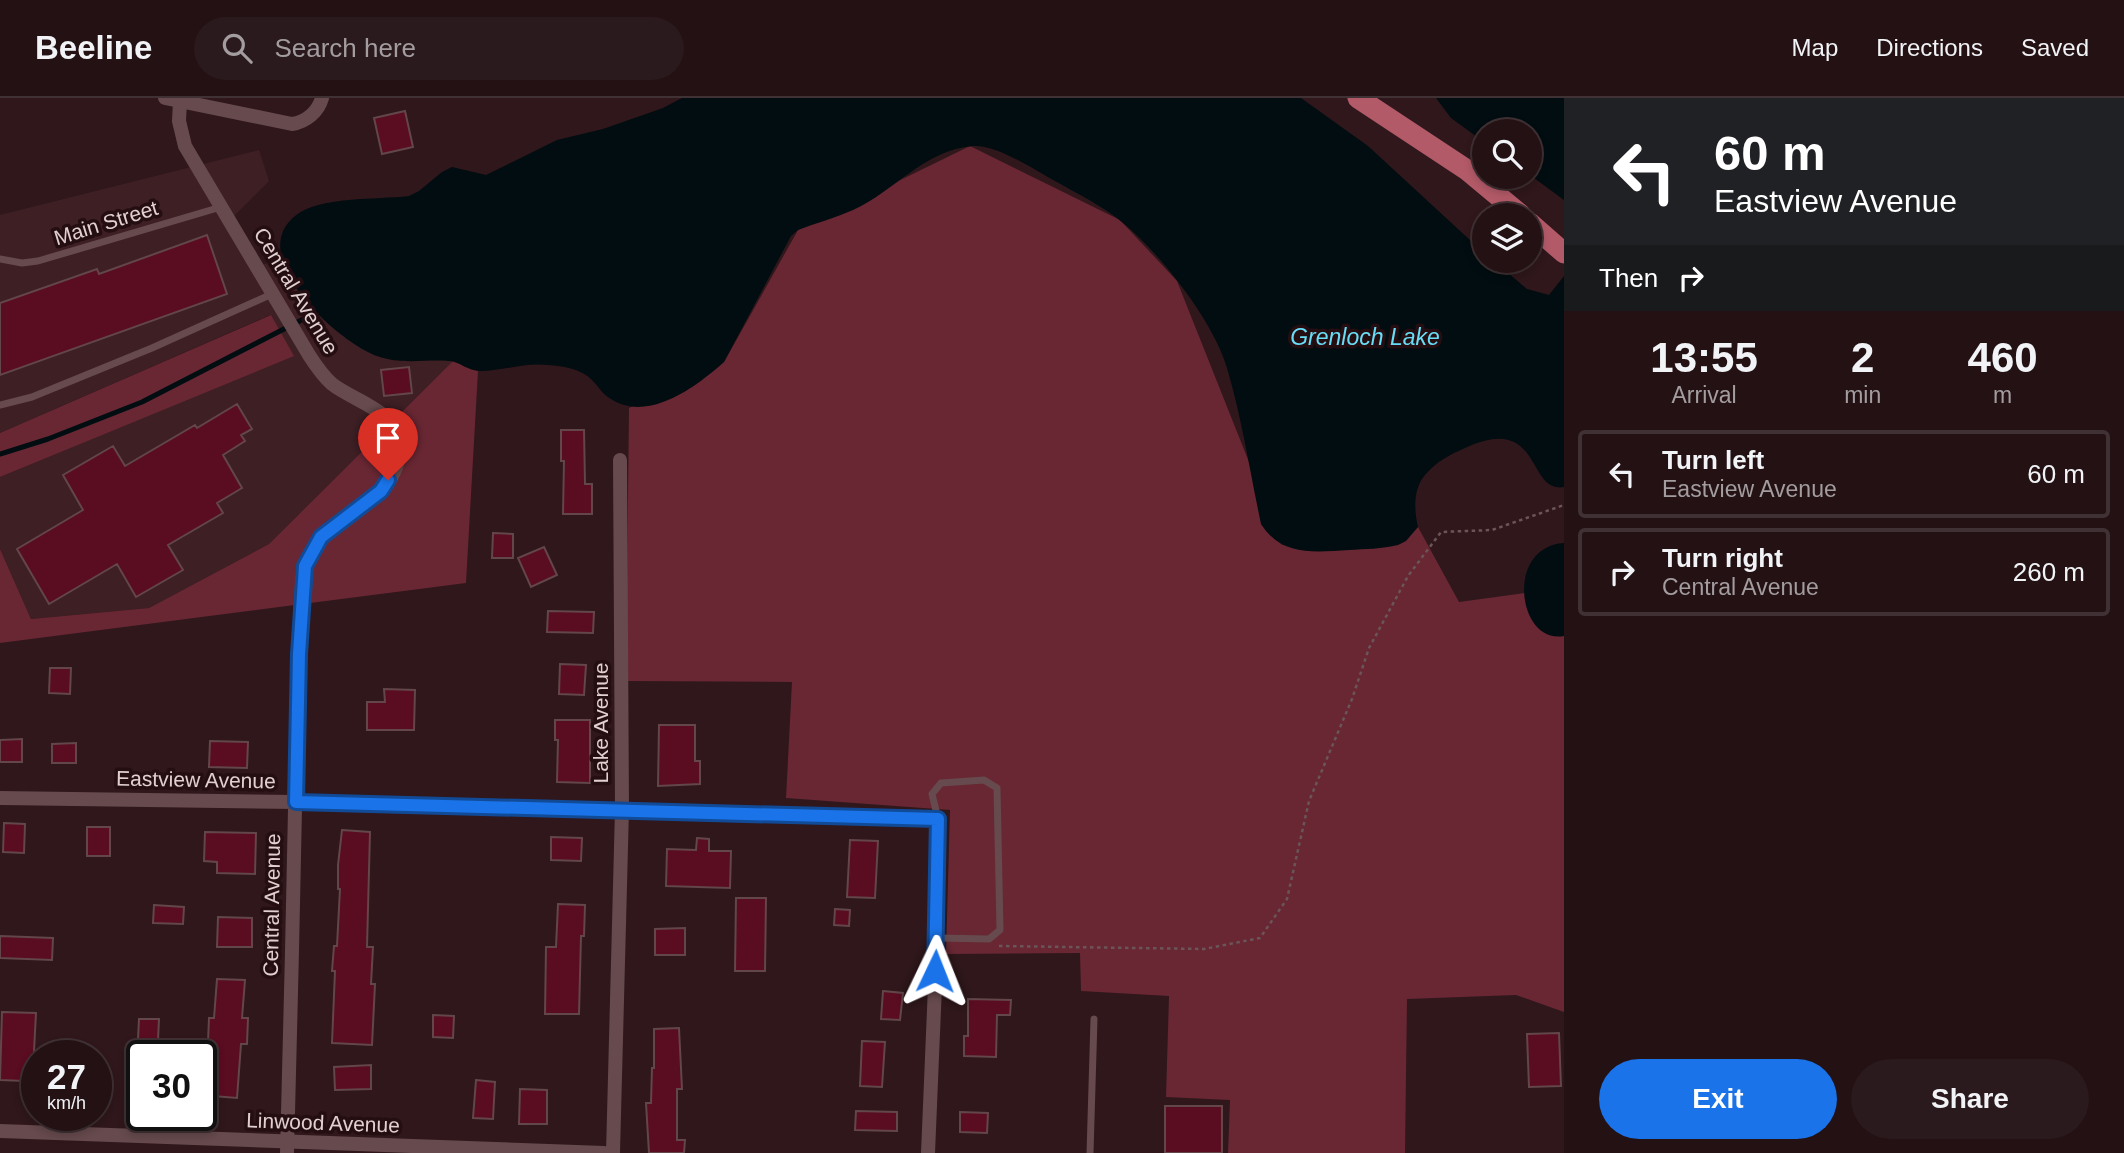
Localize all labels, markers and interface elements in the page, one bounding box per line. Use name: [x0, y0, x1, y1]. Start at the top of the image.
search box: [194, 17, 684, 80]
text: Beeline: [35, 29, 152, 66]
icon: search: [218, 29, 256, 67]
text: Search here: [274, 33, 416, 63]
text: Map: [1792, 34, 1838, 61]
text: Directions: [1876, 34, 1983, 61]
text: Saved: [2021, 34, 2089, 61]
map controls: [1472, 119, 1542, 273]
button: search: [1472, 119, 1542, 189]
icon: left: [1599, 126, 1690, 217]
text: 60 m: [1714, 126, 1826, 180]
text: Eastview Avenue: [1714, 183, 1957, 219]
street label: Main Street: [51, 196, 161, 249]
button: layers: [1472, 203, 1542, 273]
street label: Central Avenue: [250, 223, 343, 358]
icon: right: [1672, 259, 1710, 297]
text: Then: [1599, 263, 1658, 293]
water label: Grenloch Lake: [1290, 324, 1440, 350]
text: 13:55: [1650, 334, 1758, 381]
text: 2: [1851, 334, 1874, 381]
text: 460: [1968, 334, 2038, 381]
text: Arrival: [1671, 382, 1737, 408]
text: min: [1844, 382, 1881, 408]
text: m: [1993, 382, 2012, 408]
pin: [358, 408, 418, 480]
icon: arrive: [369, 419, 407, 457]
text: Turn left: [1662, 445, 1764, 475]
icon: left: [1603, 455, 1641, 493]
text: 60 m: [2027, 459, 2085, 489]
text: Eastview Avenue: [1662, 476, 1837, 502]
text: Turn right: [1662, 543, 1783, 573]
icon: right: [1603, 553, 1641, 591]
text: 260 m: [2013, 557, 2085, 587]
text: Central Avenue: [1662, 574, 1819, 600]
street label: Lake Avenue: [589, 662, 612, 784]
street label: Eastview Avenue: [116, 767, 276, 792]
street label: Central Avenue: [259, 833, 284, 977]
position arrow: [898, 934, 972, 1008]
speed limit sign: 30: [126, 1040, 217, 1131]
text: 27: [47, 1057, 86, 1096]
button: Exit: [1599, 1059, 1837, 1139]
button: Share: [1851, 1059, 2089, 1139]
text: km/h: [47, 1093, 86, 1113]
street label: Linwood Avenue: [246, 1108, 400, 1137]

